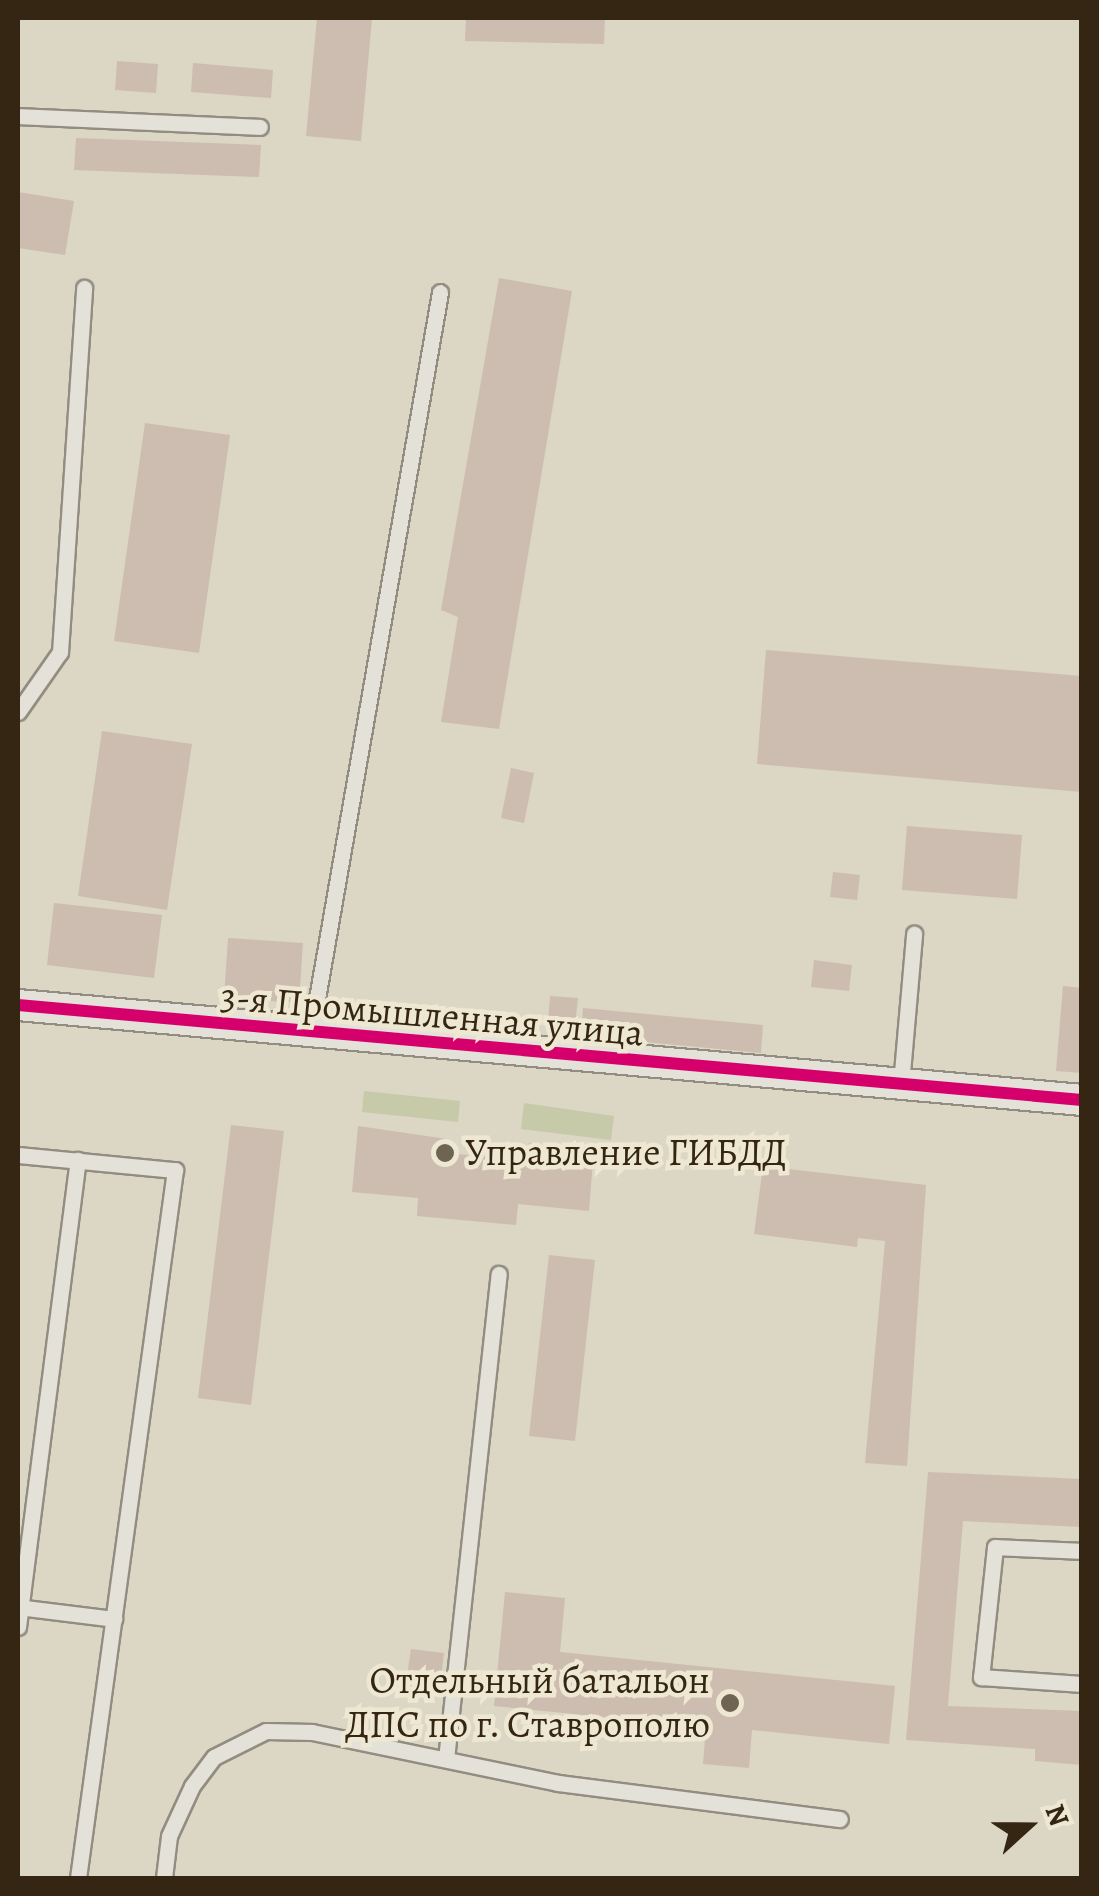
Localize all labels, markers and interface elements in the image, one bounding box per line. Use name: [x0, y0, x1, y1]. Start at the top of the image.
street label: 3-я Промышленная улица: [219, 974, 645, 1056]
place label: Управление ГИБДД: [465, 1130, 787, 1176]
marker: Управление ГИБДД: [434, 1142, 456, 1164]
place label: Отдельный батальон ДПС по г. Ставрополю: [344, 1658, 710, 1748]
marker: Отдельный батальон ДПС по г. Ставрополю: [719, 1692, 741, 1714]
north arrow: [979, 1776, 1079, 1876]
text: N: [1036, 1799, 1078, 1832]

